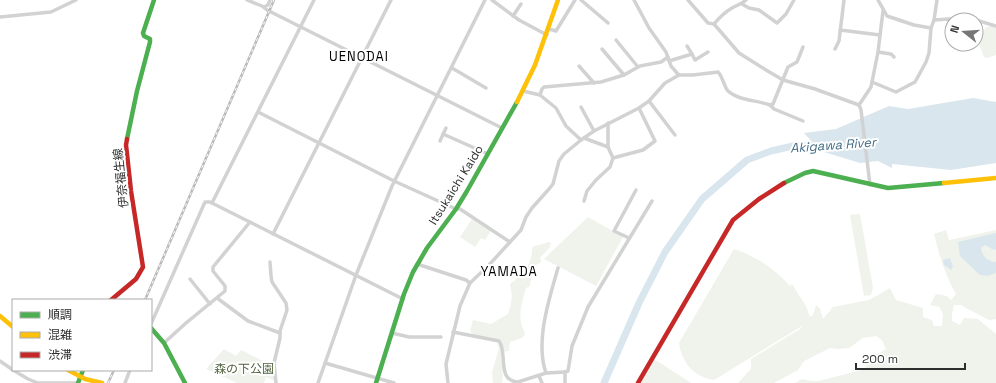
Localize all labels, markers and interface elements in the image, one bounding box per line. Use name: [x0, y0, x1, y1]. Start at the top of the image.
north arrow: [944, 12, 984, 52]
text: N: [947, 24, 962, 35]
district label: UENODAI: [329, 48, 389, 65]
water label: Akigawa River: [790, 133, 879, 156]
street label: Itsukaichi Kaido: [425, 142, 487, 228]
street label: 伊奈福生線: [110, 147, 132, 209]
district label: YAMADA: [480, 263, 538, 280]
legend: [12, 299, 152, 371]
text: 順調: [48, 307, 72, 323]
text: 混雑: [48, 327, 72, 343]
scale bar: [856, 345, 965, 371]
text: 渋滞: [48, 347, 72, 363]
text: 200 m: [862, 351, 898, 367]
park label: 森の下公園: [214, 361, 274, 377]

